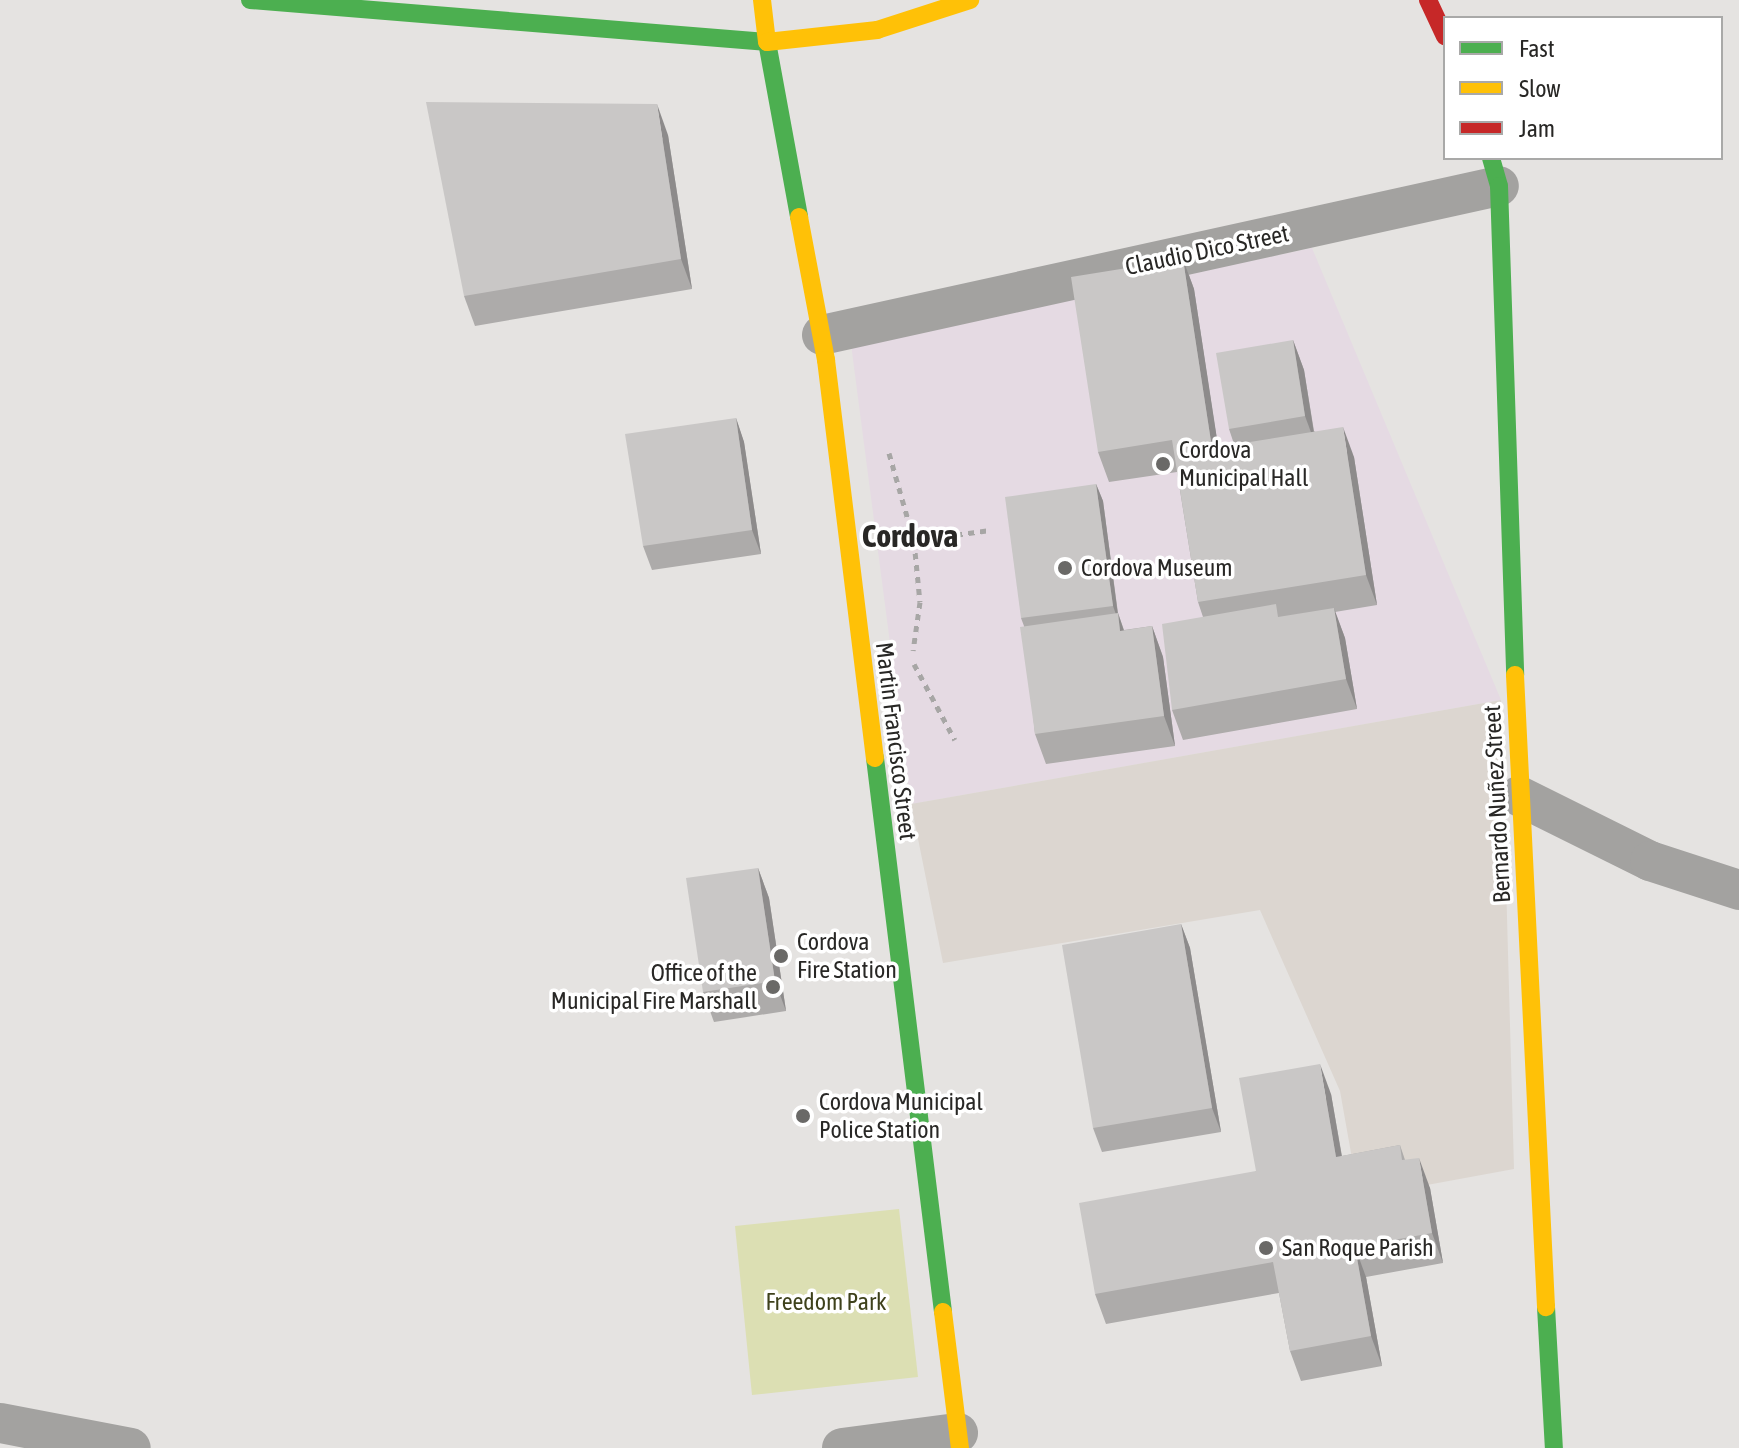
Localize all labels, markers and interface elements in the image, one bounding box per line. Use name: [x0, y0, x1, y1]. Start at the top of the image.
legend: [1443, 16, 1723, 160]
text: Fast: [1519, 35, 1555, 62]
text: Slow: [1519, 75, 1561, 102]
text: Jam: [1519, 115, 1555, 142]
street label: Claudio Dico Street: [1123, 219, 1291, 281]
place label: Cordova Municipal Hall: [1179, 436, 1308, 492]
marker: Cordova Municipal Hall: [1154, 455, 1172, 473]
district label: Cordova: [862, 517, 958, 555]
place label: Cordova Museum: [1081, 554, 1233, 582]
marker: Cordova Museum: [1056, 559, 1074, 577]
street label: Martin Francisco Street: [870, 640, 922, 842]
street label: Bernardo Nuñez Street: [1477, 704, 1517, 904]
place label: Cordova Fire Station: [797, 928, 897, 984]
marker: Cordova Fire Station: [772, 947, 790, 965]
place label: Office of the Municipal Fire Marshall: [551, 959, 757, 1015]
marker: Office of the Municipal Fire Marshall: [764, 978, 782, 996]
place label: Cordova Municipal Police Station: [819, 1088, 983, 1144]
marker: Cordova Municipal Police Station: [794, 1107, 812, 1125]
place label: San Roque Parish: [1282, 1234, 1434, 1262]
marker: San Roque Parish: [1257, 1239, 1275, 1257]
park label: Freedom Park: [765, 1288, 887, 1316]

